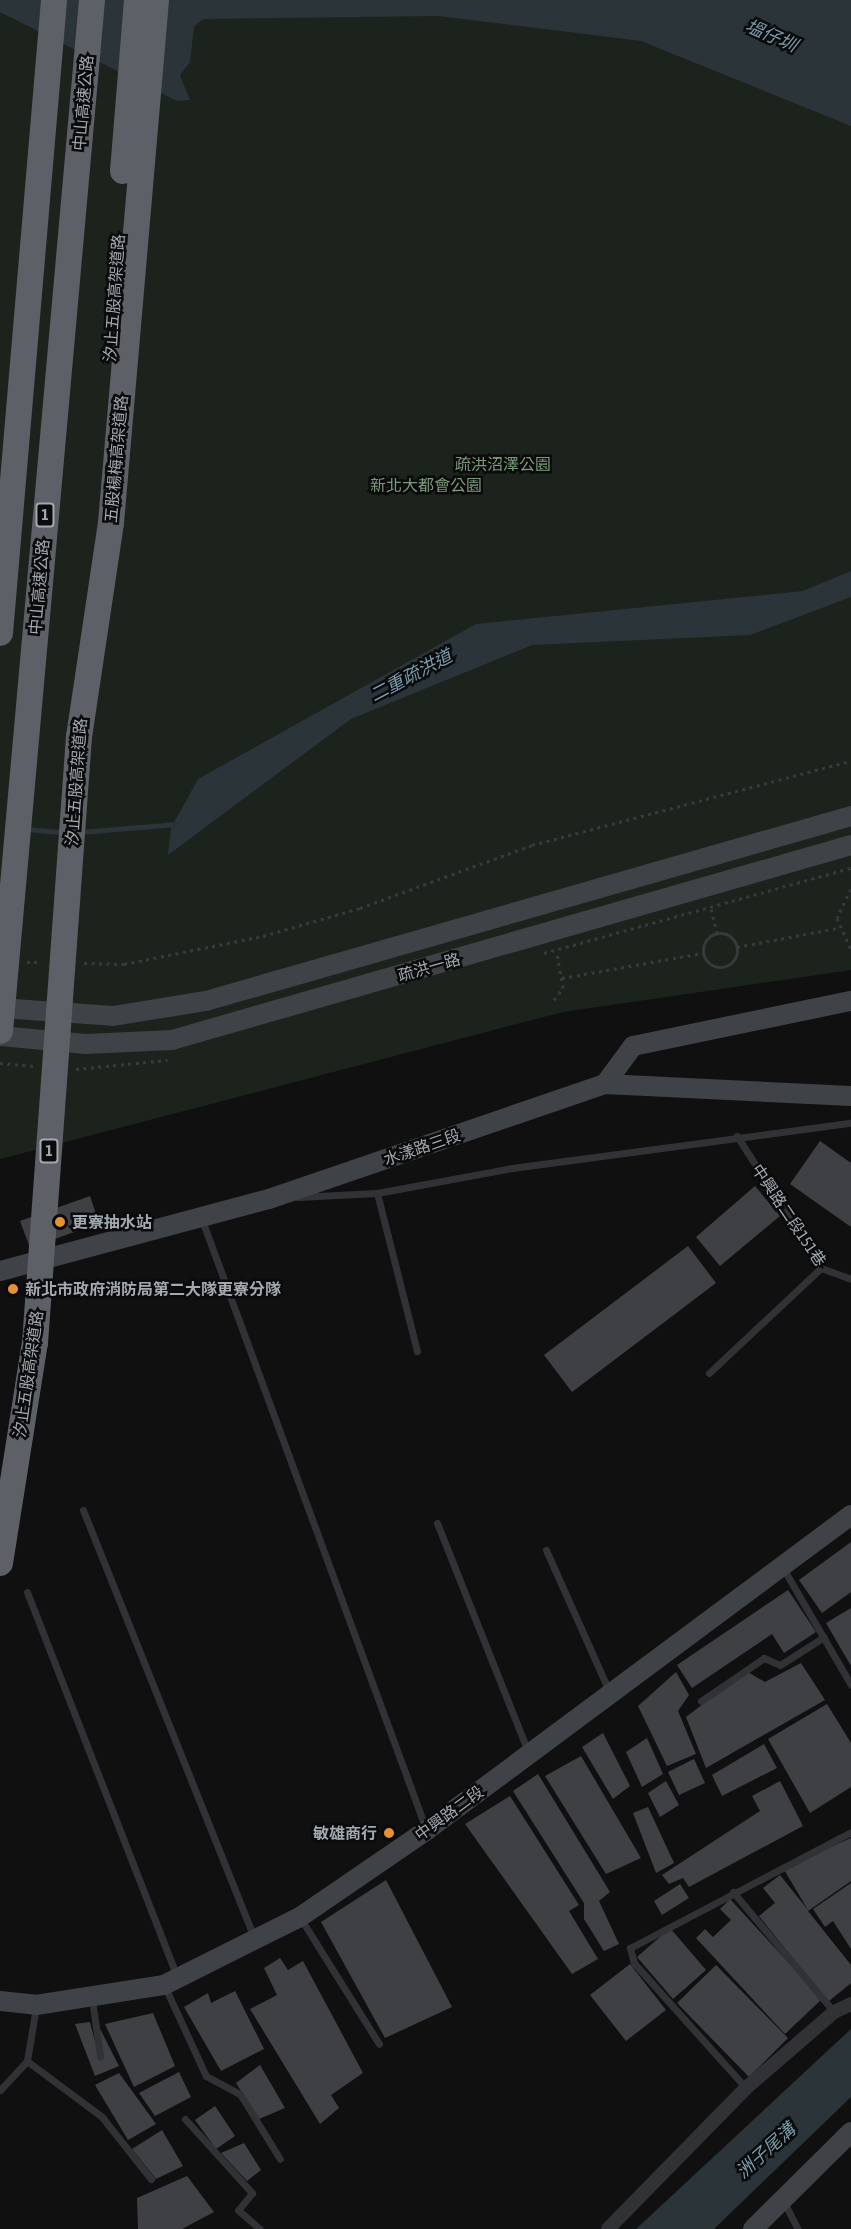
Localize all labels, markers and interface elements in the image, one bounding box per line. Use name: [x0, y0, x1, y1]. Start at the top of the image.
water label: 塭仔圳: [742, 15, 800, 57]
street label: 中山高速公路: [69, 54, 97, 152]
street label: 汐止五股高架道路: [100, 233, 128, 363]
street label: 五股楊梅高架道路: [101, 394, 131, 524]
park label: 疏洪沼澤公園: [455, 454, 551, 474]
park label: 新北大都會公園: [370, 475, 482, 495]
road number: 1: [34, 503, 56, 527]
street label: 中山高速公路: [25, 538, 53, 636]
water label: 二重疏洪道: [366, 645, 456, 707]
street label: 汐止五股高架道路: [62, 717, 90, 847]
street label: 疏洪一路: [396, 949, 462, 985]
street label: 水漾路三段: [381, 1125, 463, 1169]
road number: 1: [38, 1139, 60, 1163]
street label: 中興路二段151巷: [748, 1160, 830, 1270]
place label: 更寮抽水站: [72, 1212, 152, 1232]
marker: 更寮抽水站: [53, 1215, 67, 1229]
place label: 新北市政府消防局第二大隊更寮分隊: [25, 1279, 281, 1299]
marker: 新北市政府消防局第二大隊更寮分隊: [6, 1282, 20, 1296]
street label: 汐止五股高架道路: [10, 1309, 46, 1439]
street label: 中興路二段: [411, 1782, 487, 1844]
place label: 敏雄商行: [313, 1823, 377, 1843]
marker: 敏雄商行: [382, 1826, 396, 1840]
water label: 洲子尾溝: [732, 2119, 800, 2183]

